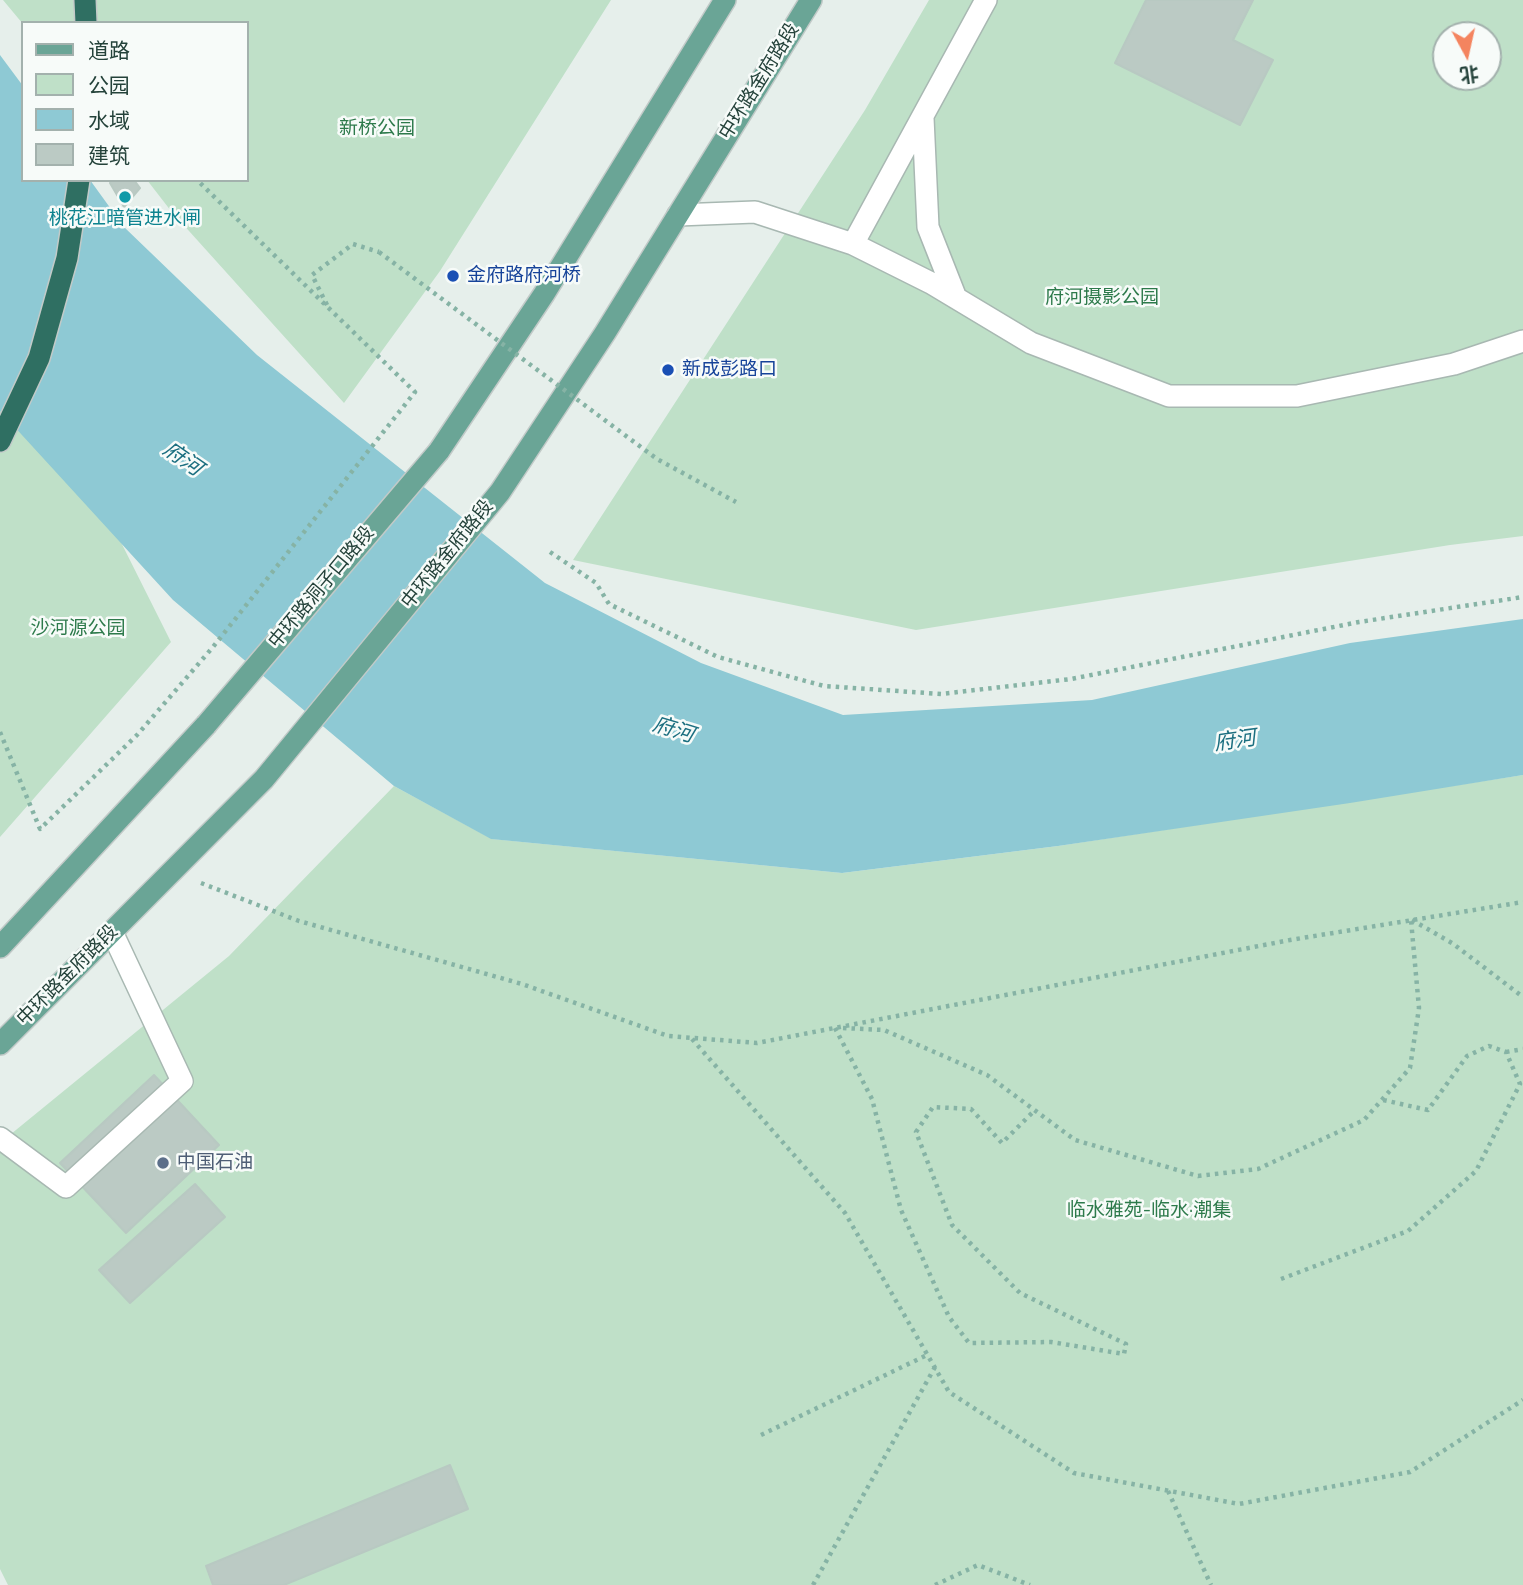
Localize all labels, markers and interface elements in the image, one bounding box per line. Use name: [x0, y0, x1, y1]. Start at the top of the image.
street label: 中环路金府路段: [715, 20, 805, 144]
legend: [21, 21, 248, 182]
north arrow: [1432, 21, 1502, 91]
text: 道路: [88, 34, 130, 66]
text: 北: [1458, 60, 1481, 91]
text: 公园: [88, 69, 130, 101]
text: 水域: [88, 104, 130, 136]
park label: 新桥公园: [339, 118, 415, 140]
text: 建筑: [88, 139, 130, 171]
marker: 桃花江暗管进水闸: [117, 189, 133, 205]
place label: 桃花江暗管进水闸: [49, 208, 201, 230]
place label: 金府路府河桥: [467, 265, 581, 287]
marker: 金府路府河桥: [445, 268, 461, 284]
park label: 府河摄影公园: [1045, 287, 1159, 309]
place label: 新成彭路口: [682, 359, 777, 381]
marker: 新成彭路口: [660, 362, 676, 378]
water label: 府河: [158, 438, 206, 482]
street label: 中环路金府路段: [397, 496, 499, 614]
street label: 中环路洞子口路段: [264, 522, 380, 654]
park label: 沙河源公园: [31, 618, 125, 640]
water label: 府河: [649, 713, 697, 749]
water label: 府河: [1212, 727, 1258, 757]
street label: 中环路金府路段: [13, 921, 123, 1031]
place label: 中国石油: [177, 1152, 253, 1174]
marker: 中国石油: [155, 1155, 171, 1171]
park label: 临水雅苑-临水·潮集: [1067, 1200, 1231, 1222]

